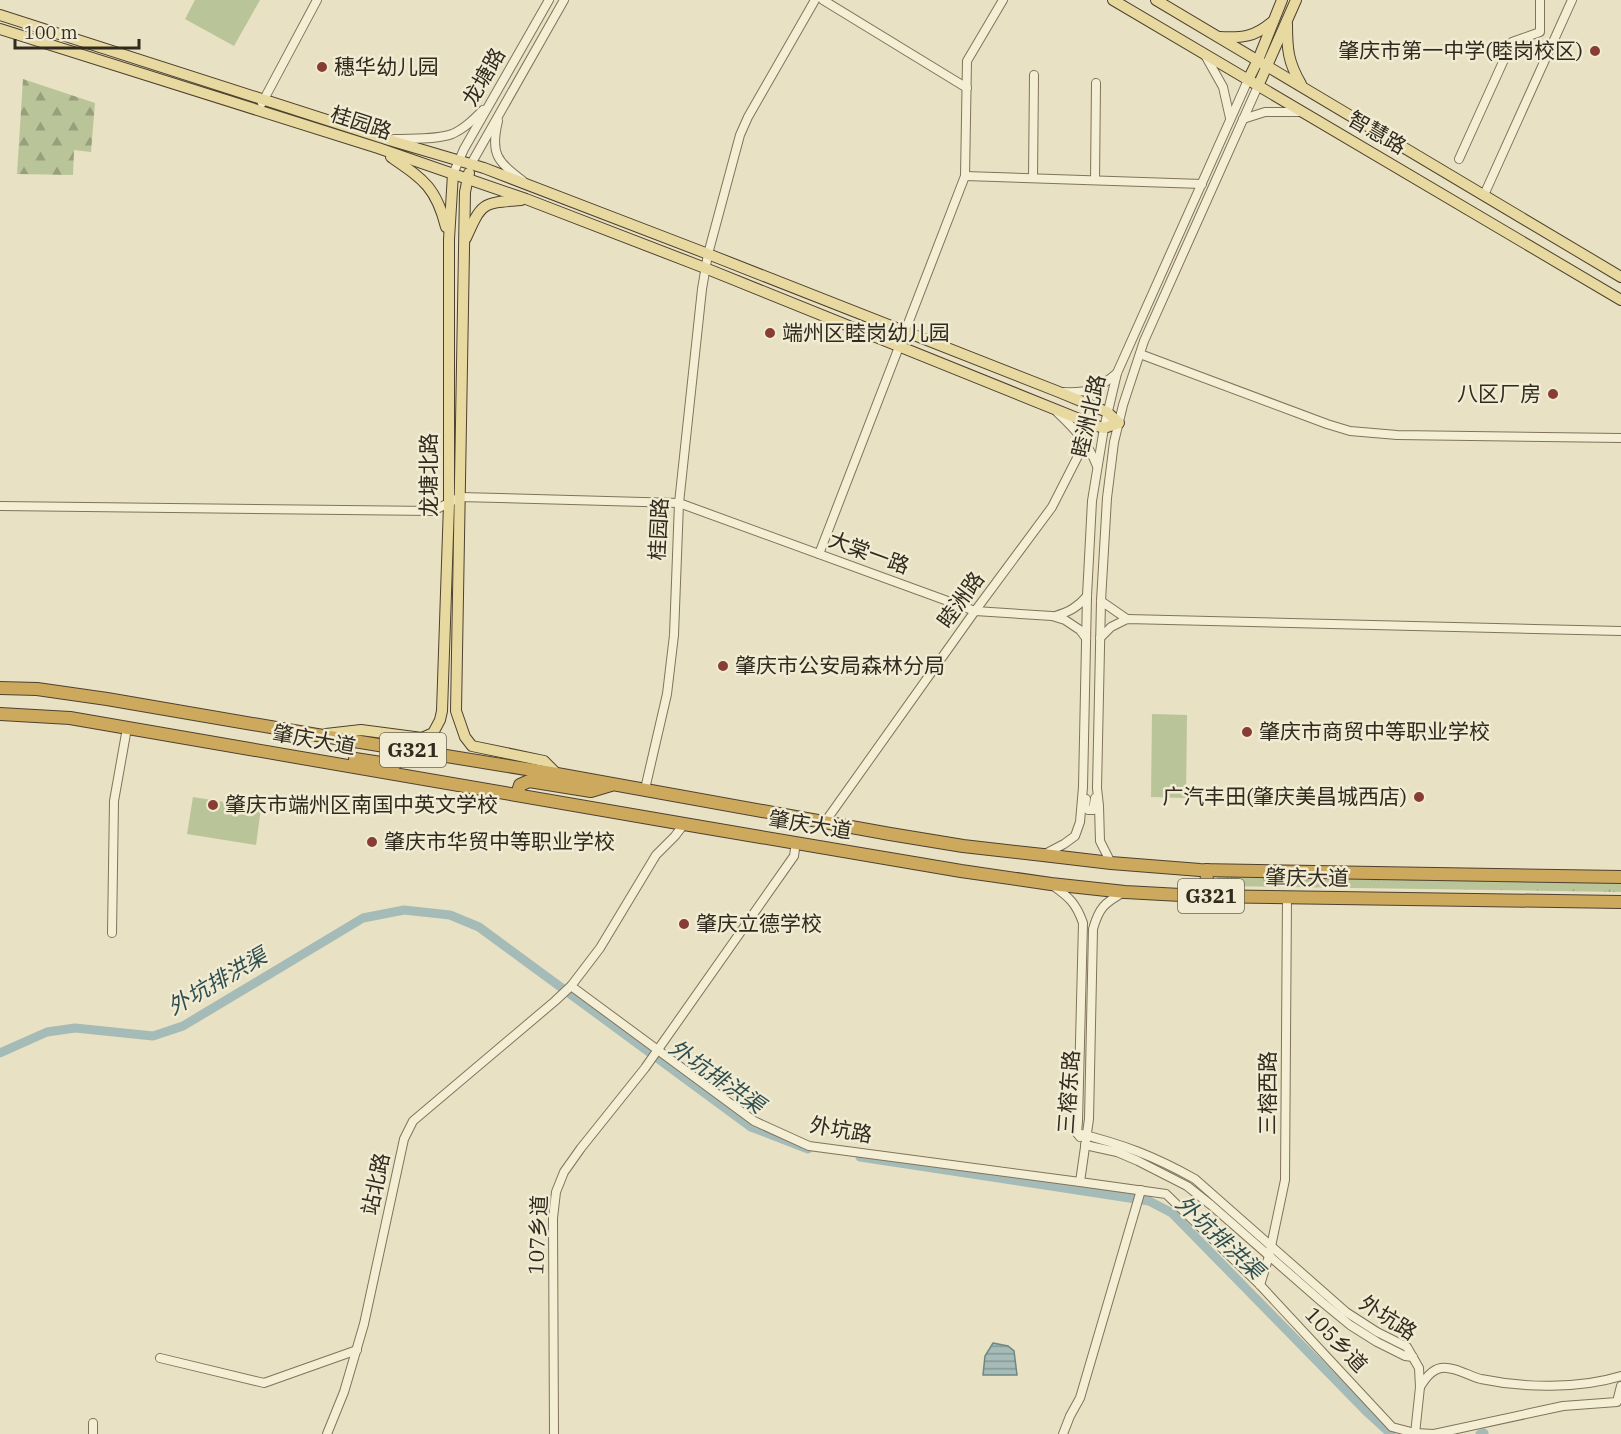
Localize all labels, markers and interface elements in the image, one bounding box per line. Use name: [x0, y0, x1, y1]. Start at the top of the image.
scale bar: [15, 12, 140, 50]
text: 100 m: [24, 21, 78, 44]
place label: 肇庆市第一中学(睦岗校区): [1338, 36, 1583, 64]
street label: 龙塘路: [455, 42, 511, 111]
marker: 肇庆市第一中学(睦岗校区): [1588, 44, 1602, 58]
place label: 穗华幼儿园: [334, 52, 439, 80]
marker: 穗华幼儿园: [315, 60, 329, 74]
street label: 桂园路: [327, 99, 396, 145]
street label: 智慧路: [1343, 104, 1412, 160]
place label: 端州区睦岗幼儿园: [782, 318, 950, 346]
marker: 端州区睦岗幼儿园: [763, 326, 777, 340]
street label: 睦洲北路: [1065, 372, 1111, 460]
place label: 八区厂房: [1457, 379, 1541, 407]
marker: 八区厂房: [1546, 387, 1560, 401]
street label: 龙塘北路: [414, 433, 442, 517]
street label: 桂园路: [642, 497, 674, 561]
street label: 大棠一路: [825, 525, 914, 580]
street label: 睦洲路: [930, 566, 990, 633]
place label: 肇庆市公安局森林分局: [735, 651, 945, 679]
marker: 肇庆市公安局森林分局: [716, 659, 730, 673]
place label: 肇庆市商贸中等职业学校: [1259, 717, 1490, 745]
street label: 肇庆大道: [270, 718, 358, 760]
marker: 肇庆市商贸中等职业学校: [1240, 725, 1254, 739]
road number: G321: [380, 733, 446, 767]
place label: 广汽丰田(肇庆美昌城西店): [1162, 782, 1407, 810]
place label: 肇庆市端州区南国中英文学校: [225, 790, 498, 818]
marker: 广汽丰田(肇庆美昌城西店): [1412, 790, 1426, 804]
marker: 肇庆市端州区南国中英文学校: [206, 798, 220, 812]
street label: 肇庆大道: [766, 804, 854, 844]
place label: 肇庆市华贸中等职业学校: [384, 827, 615, 855]
marker: 肇庆市华贸中等职业学校: [365, 835, 379, 849]
street label: 肇庆大道: [1265, 862, 1349, 892]
road number: G321: [1178, 879, 1244, 913]
place label: 肇庆立德学校: [696, 909, 822, 937]
marker: 肇庆立德学校: [677, 917, 691, 931]
water label: 外坑排洪渠: [162, 939, 274, 1021]
water label: 外坑排洪渠: [664, 1032, 773, 1121]
street label: 三榕东路: [1051, 1049, 1085, 1135]
street label: 三榕西路: [1253, 1051, 1281, 1135]
street label: 外坑路: [808, 1110, 875, 1148]
street label: 站北路: [355, 1150, 395, 1218]
water label: 外坑排洪渠: [1170, 1189, 1273, 1287]
street label: 107乡道: [521, 1194, 553, 1276]
street label: 外坑路: [1355, 1288, 1423, 1346]
street label: 105乡道: [1299, 1301, 1374, 1378]

